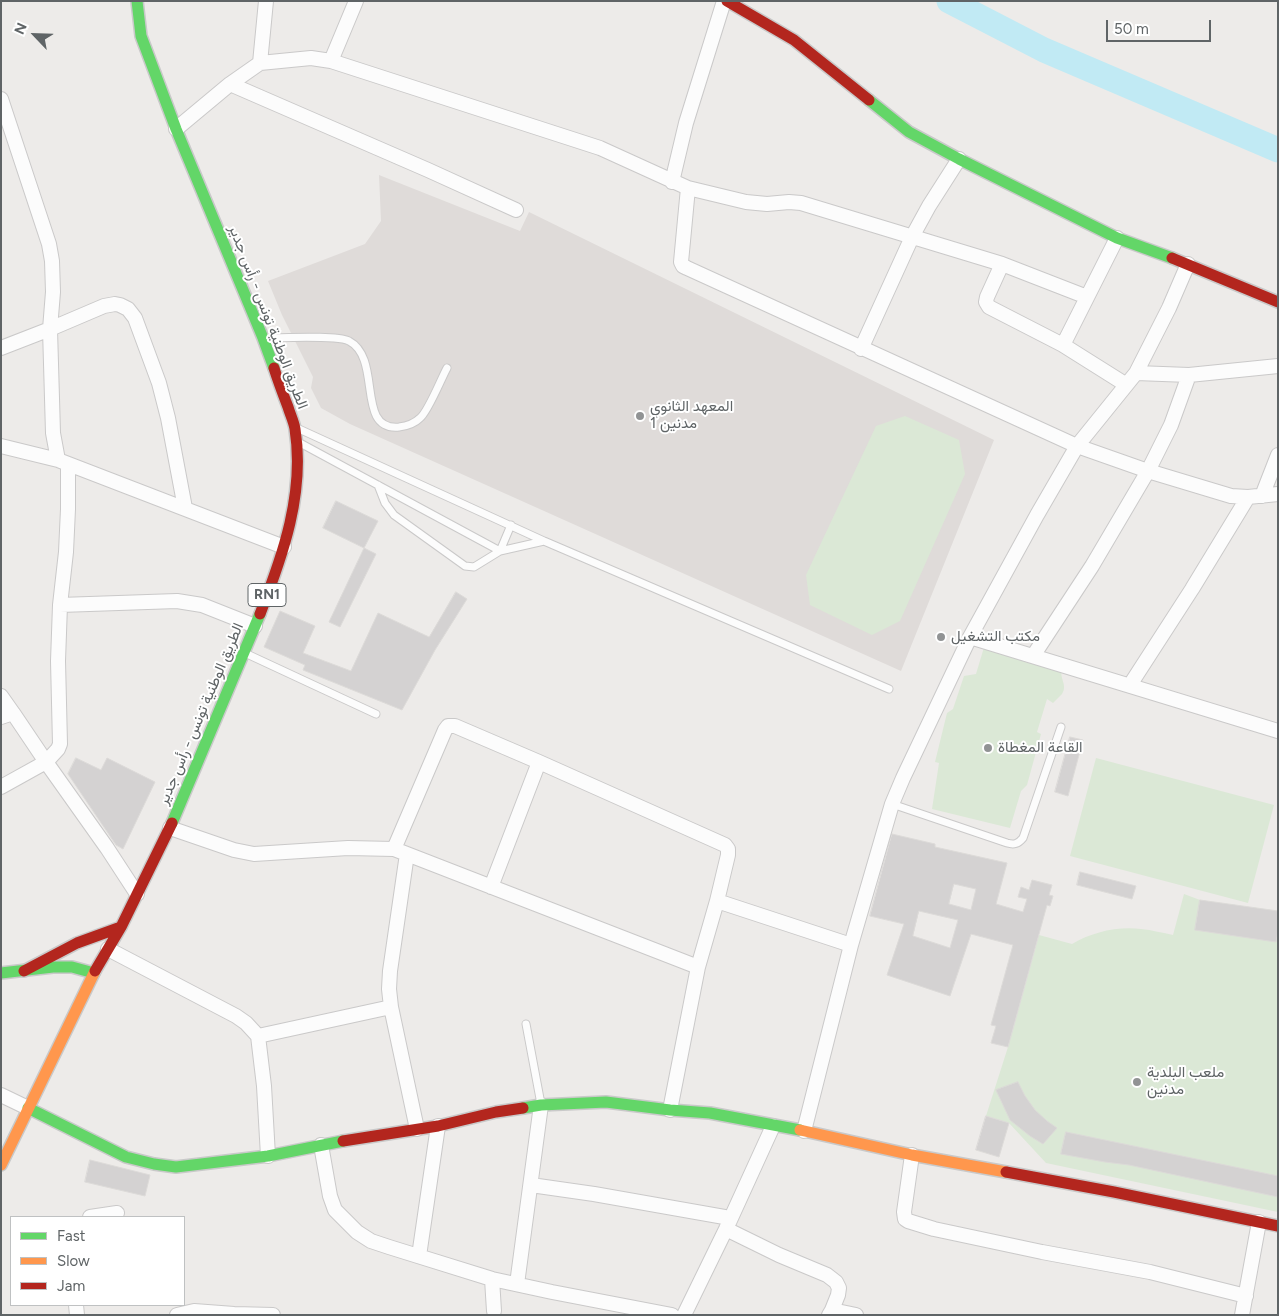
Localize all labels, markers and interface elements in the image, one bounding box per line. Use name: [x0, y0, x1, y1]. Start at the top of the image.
north arrow: [10, 10, 60, 60]
scale bar: [1109, 10, 1214, 42]
text: N: [11, 20, 31, 37]
text: 50 m: [1114, 20, 1149, 38]
street label: الطريق الوطنية تونس - رأس جدير: [225, 222, 311, 412]
place label: المعهد الثانوي مدنين 1: [650, 398, 733, 433]
marker: المعهد الثانوي مدنين 1: [634, 410, 646, 422]
road number: RN1: [248, 584, 286, 606]
street label: الطريق الوطنية تونس - رأس جدير: [154, 620, 248, 808]
place label: مكتب التشغيل: [951, 628, 1040, 646]
marker: مكتب التشغيل: [935, 631, 947, 643]
place label: القاعة المغطاة: [998, 739, 1083, 757]
marker: القاعة المغطاة: [982, 742, 994, 754]
place label: ملعب البلدية مدنين: [1147, 1064, 1224, 1099]
marker: ملعب البلدية مدنين: [1131, 1076, 1143, 1088]
legend: [10, 1216, 185, 1306]
text: Fast: [57, 1227, 85, 1245]
text: Slow: [57, 1252, 90, 1270]
text: Jam: [57, 1277, 85, 1295]

